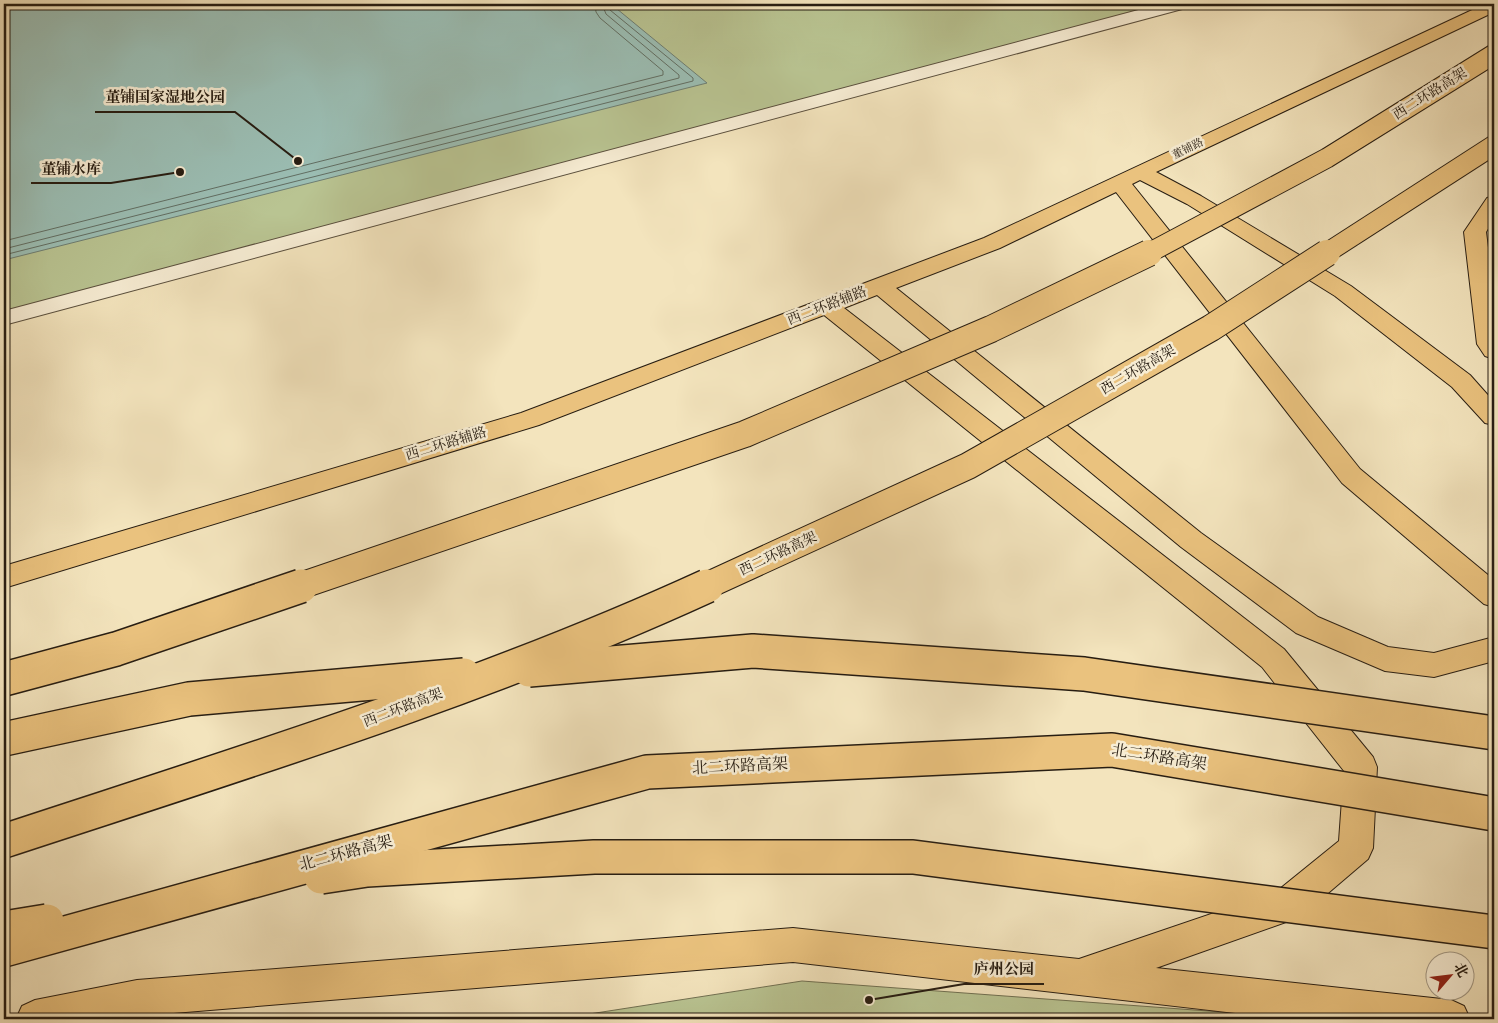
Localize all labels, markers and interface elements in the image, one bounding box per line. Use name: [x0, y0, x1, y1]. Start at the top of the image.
street label: 西二环路高架: [1390, 64, 1470, 124]
callout: 董铺国家湿地公园: [95, 82, 235, 112]
text: 董铺国家湿地公园: [105, 88, 225, 107]
street label: 董铺路: [1170, 135, 1206, 163]
callout: 董铺水库: [31, 153, 111, 183]
text: 董铺水库: [41, 160, 101, 179]
street label: 西二环路辅路: [785, 283, 869, 329]
street label: 西二环路高架: [1097, 341, 1179, 399]
street label: 西二环路辅路: [403, 423, 489, 465]
street label: 西二环路高架: [736, 528, 820, 580]
street label: 西二环路高架: [361, 685, 445, 731]
street label: 北二环路高架: [1110, 741, 1208, 775]
street label: 北二环路高架: [692, 755, 788, 779]
street label: 北二环路高架: [297, 832, 395, 876]
north arrow: [1426, 950, 1476, 1000]
callout: 庐州公园: [964, 954, 1044, 984]
text: 庐州公园: [974, 960, 1034, 979]
text: 北: [1449, 960, 1472, 981]

